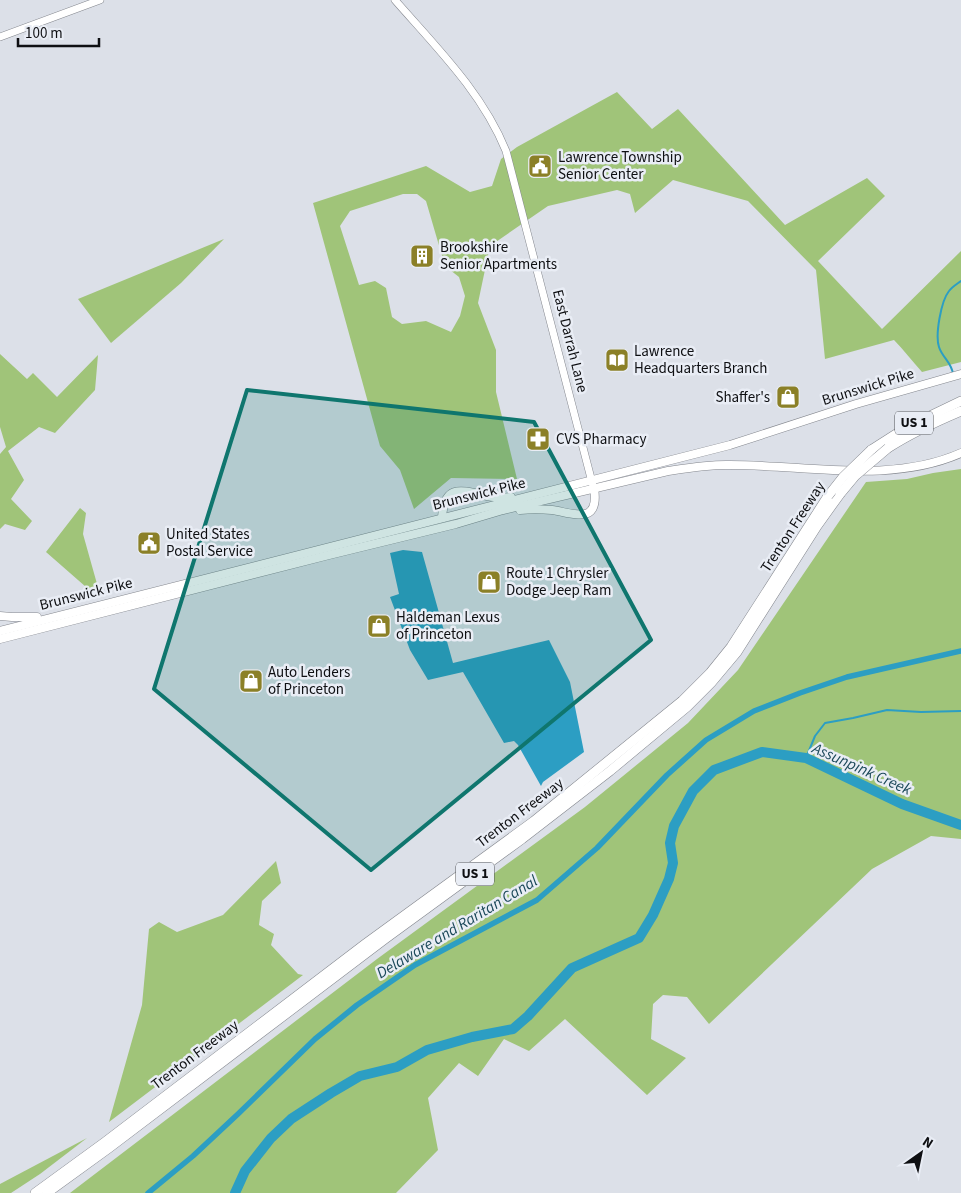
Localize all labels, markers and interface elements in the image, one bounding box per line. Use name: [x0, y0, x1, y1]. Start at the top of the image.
scale bar: [18, 15, 99, 47]
text: 100 m: [25, 23, 63, 44]
place label: Lawrence Township Senior Center: [558, 147, 682, 185]
public building icon: Lawrence Township Senior Center: [527, 153, 553, 179]
place label: Brookshire Senior Apartments: [440, 237, 557, 275]
building icon: Brookshire Senior Apartments: [409, 243, 435, 269]
street label: East Darrah Lane: [547, 287, 593, 395]
place label: Lawrence Headquarters Branch: [634, 341, 767, 379]
library icon: Lawrence Headquarters Branch: [604, 347, 630, 373]
street label: Brunswick Pike: [819, 363, 917, 411]
shop icon: Shaffer's: [775, 384, 801, 410]
place label: Shaffer's: [715, 387, 770, 408]
road number: US 1: [895, 412, 933, 434]
pharmacy icon: CVS Pharmacy: [525, 426, 551, 452]
place label: CVS Pharmacy: [556, 429, 646, 450]
street label: Brunswick Pike: [430, 472, 528, 516]
street label: Trenton Freeway: [756, 477, 830, 577]
place label: United States Postal Service: [166, 524, 253, 562]
public building icon: United States Postal Service: [136, 530, 162, 556]
place label: Route 1 Chrysler Dodge Jeep Ram: [506, 563, 611, 601]
shop icon: Route 1 Chrysler Dodge Jeep Ram: [476, 569, 502, 595]
street label: Brunswick Pike: [37, 572, 135, 616]
place label: Haldeman Lexus of Princeton: [396, 607, 500, 645]
shop icon: Haldeman Lexus of Princeton: [366, 613, 392, 639]
place label: Auto Lenders of Princeton: [268, 662, 350, 700]
shop icon: Auto Lenders of Princeton: [238, 668, 264, 694]
water label: Assunpink Creek: [808, 737, 915, 801]
street label: Trenton Freeway: [472, 773, 568, 853]
road number: US 1: [456, 862, 494, 886]
water label: Delaware and Raritan Canal: [372, 870, 542, 984]
street label: Trenton Freeway: [147, 1015, 243, 1095]
north arrow: [896, 1128, 946, 1178]
text: N: [918, 1132, 937, 1154]

